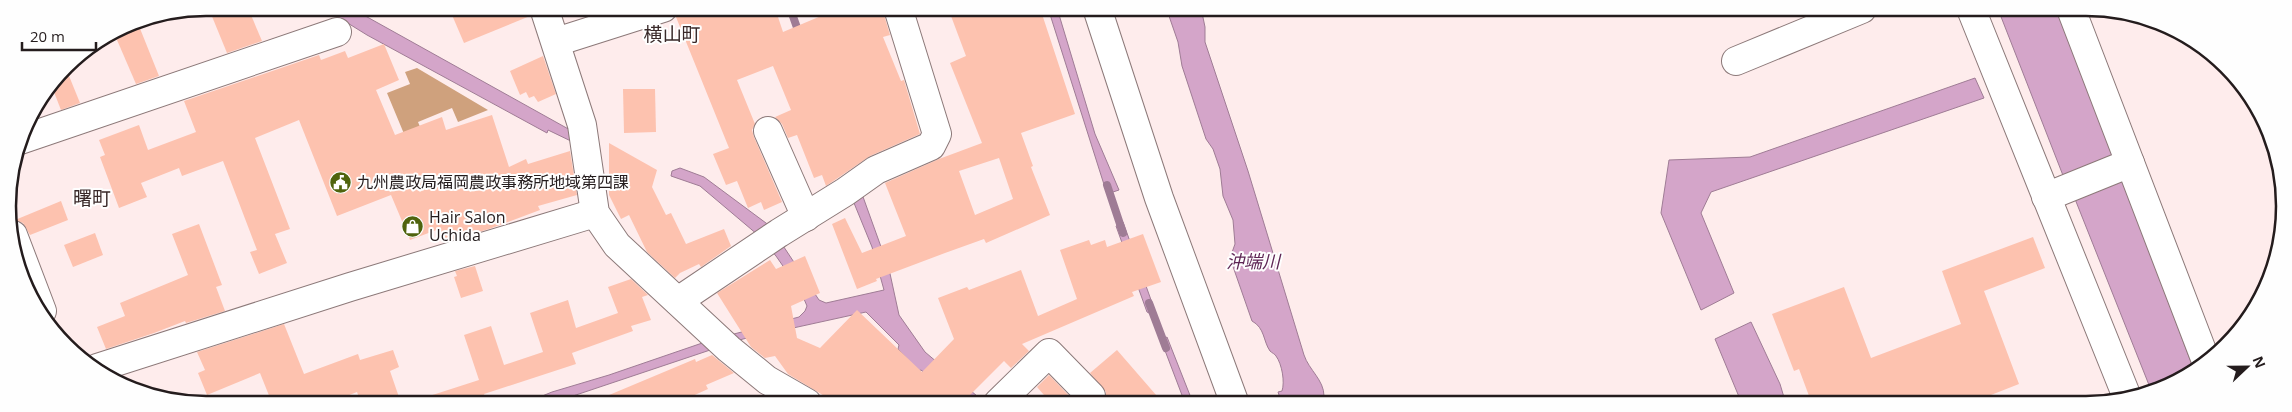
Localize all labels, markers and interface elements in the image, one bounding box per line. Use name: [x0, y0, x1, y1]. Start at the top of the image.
scale bar: [22, 20, 96, 52]
district label: 横山町: [643, 21, 701, 47]
text: 20 m: [30, 26, 65, 46]
public building icon: 九州農政局福岡農政事務所地域第四課: [329, 170, 353, 194]
place label: 九州農政局福岡農政事務所地域第四課: [357, 171, 629, 193]
district label: 曙町: [73, 185, 111, 211]
place label: Hair Salon Uchida: [429, 206, 506, 246]
shop icon: Hair Salon Uchida: [401, 214, 425, 238]
water label: 沖端川: [1226, 249, 1282, 273]
north arrow: [2222, 342, 2272, 392]
text: N: [2249, 353, 2270, 371]

